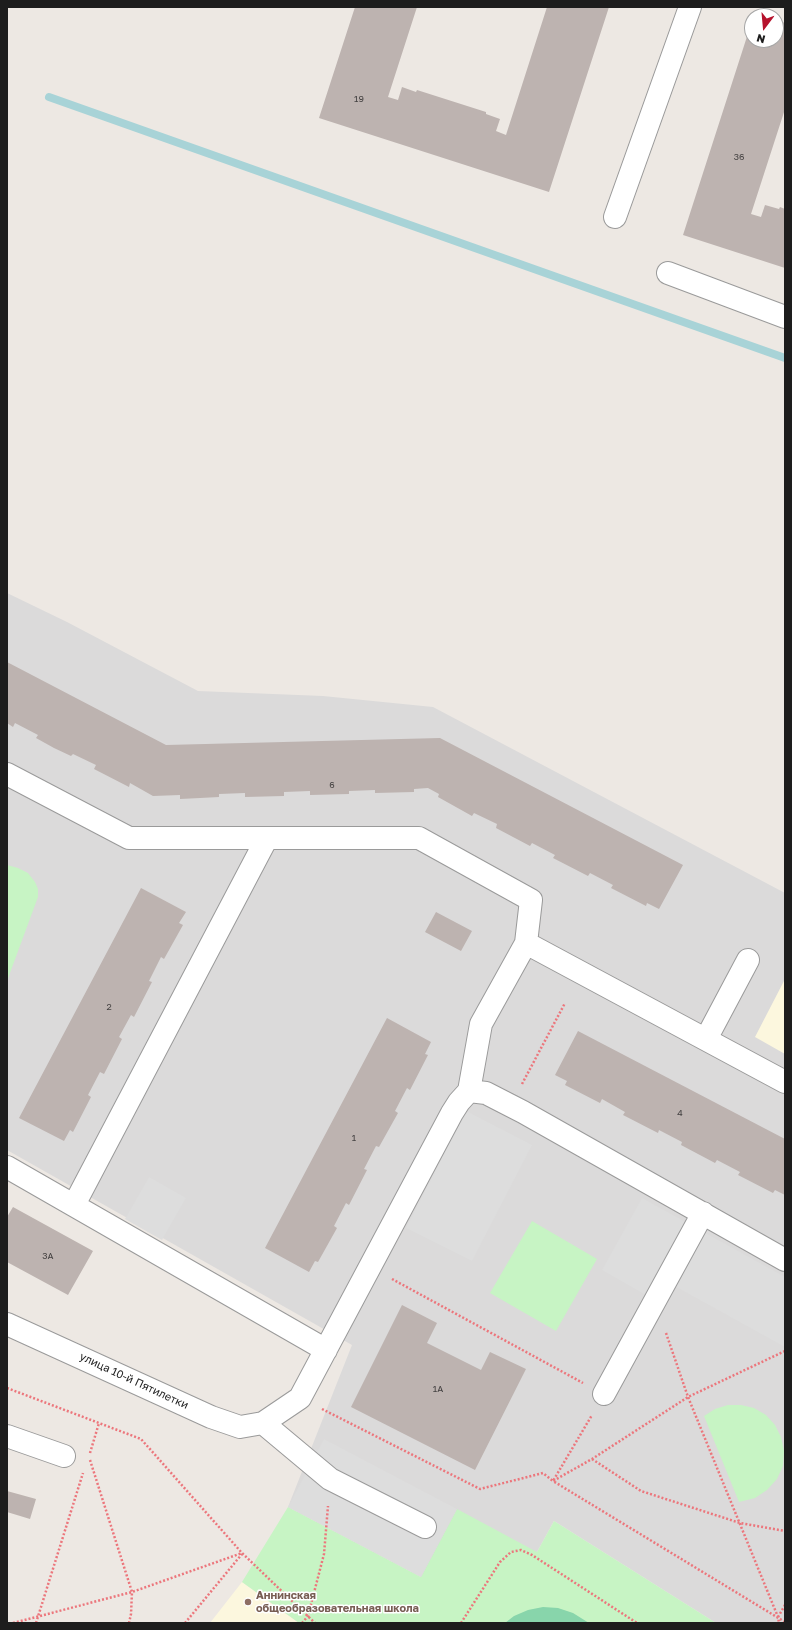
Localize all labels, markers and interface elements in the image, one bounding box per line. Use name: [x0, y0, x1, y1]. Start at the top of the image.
north arrow: [744, 8, 784, 48]
text: N: [755, 32, 767, 46]
house number: 19: [354, 94, 364, 104]
house number: 36: [734, 152, 744, 162]
house number: 6: [329, 780, 335, 790]
house number: 2: [106, 1002, 112, 1012]
house number: 4: [677, 1108, 683, 1118]
house number: 1: [352, 1133, 356, 1143]
house number: 3А: [42, 1251, 54, 1261]
street label: улица 10-й Пятилетки: [78, 1350, 190, 1412]
house number: 1А: [433, 1384, 443, 1394]
place label: Аннинская общеобразовательная школа: [256, 1589, 419, 1615]
marker: Аннинская общеобразовательная школа: [243, 1597, 253, 1607]

